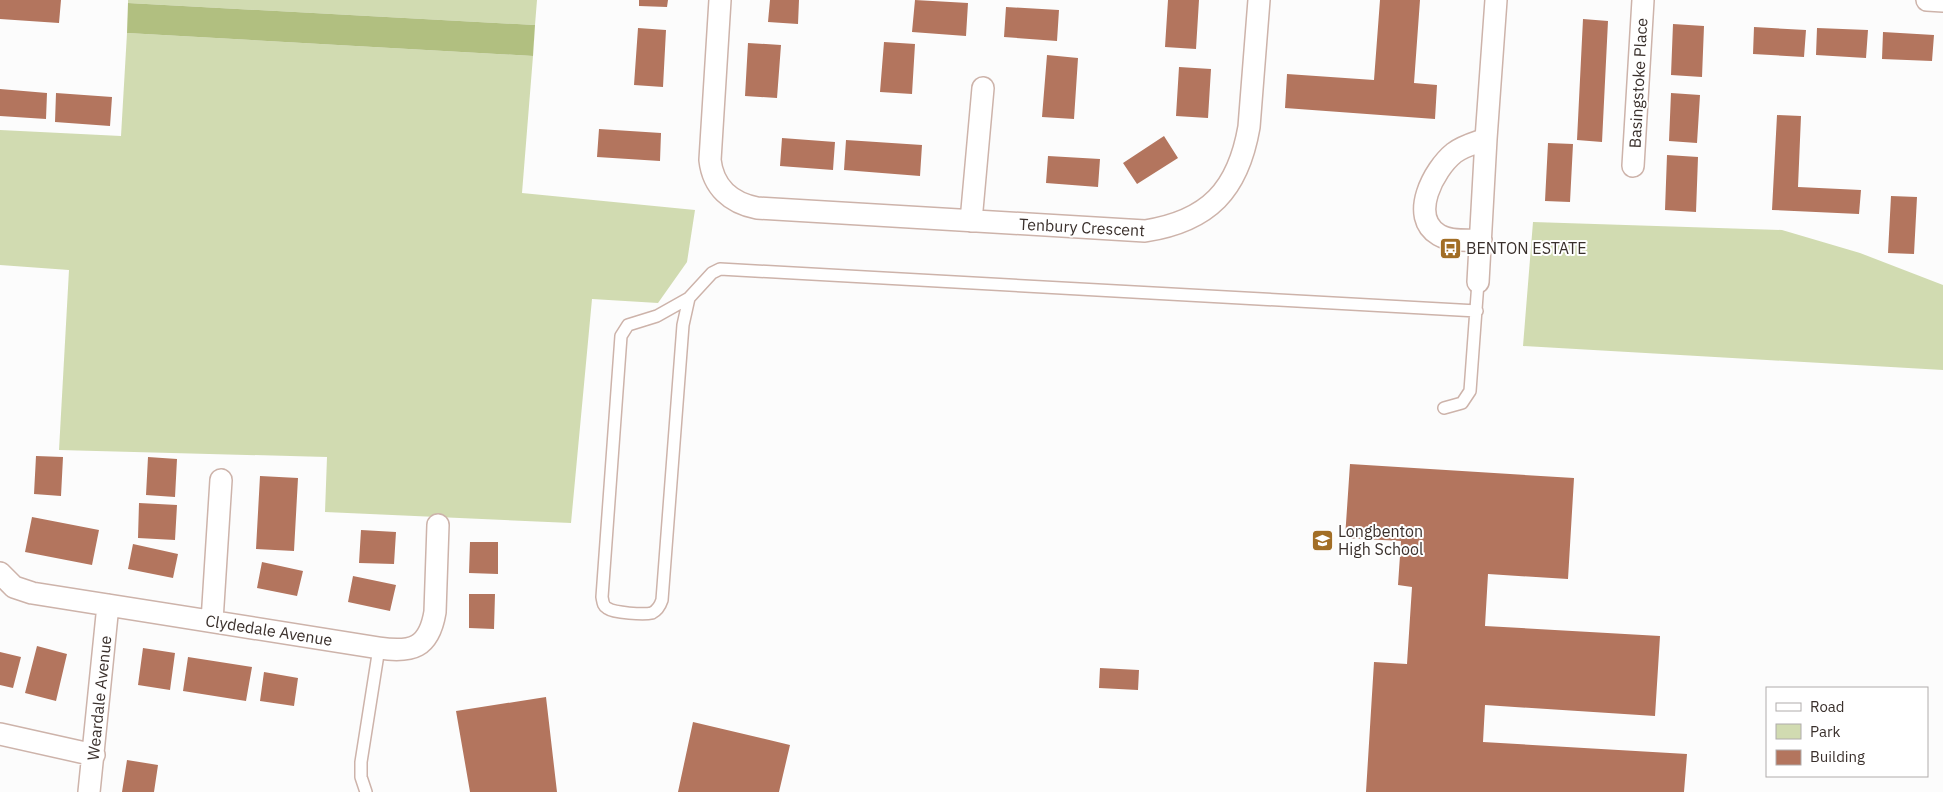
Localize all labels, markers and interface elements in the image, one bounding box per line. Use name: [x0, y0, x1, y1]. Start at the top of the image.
street label: Basingstoke Place: [1625, 17, 1651, 149]
street label: Tenbury Crescent: [1019, 214, 1145, 240]
bus stop icon: BENTON ESTATE: [1438, 236, 1462, 260]
place label: BENTON ESTATE: [1466, 238, 1587, 258]
place label: Longbenton High School: [1338, 521, 1423, 559]
school or university icon: Longbenton High School: [1310, 528, 1334, 552]
street label: Clydedale Avenue: [204, 610, 334, 650]
street label: Weardale Avenue: [83, 634, 116, 761]
legend: [1766, 687, 1928, 777]
text: Road: [1810, 697, 1845, 716]
text: Park: [1810, 722, 1840, 741]
text: Building: [1810, 747, 1865, 766]

